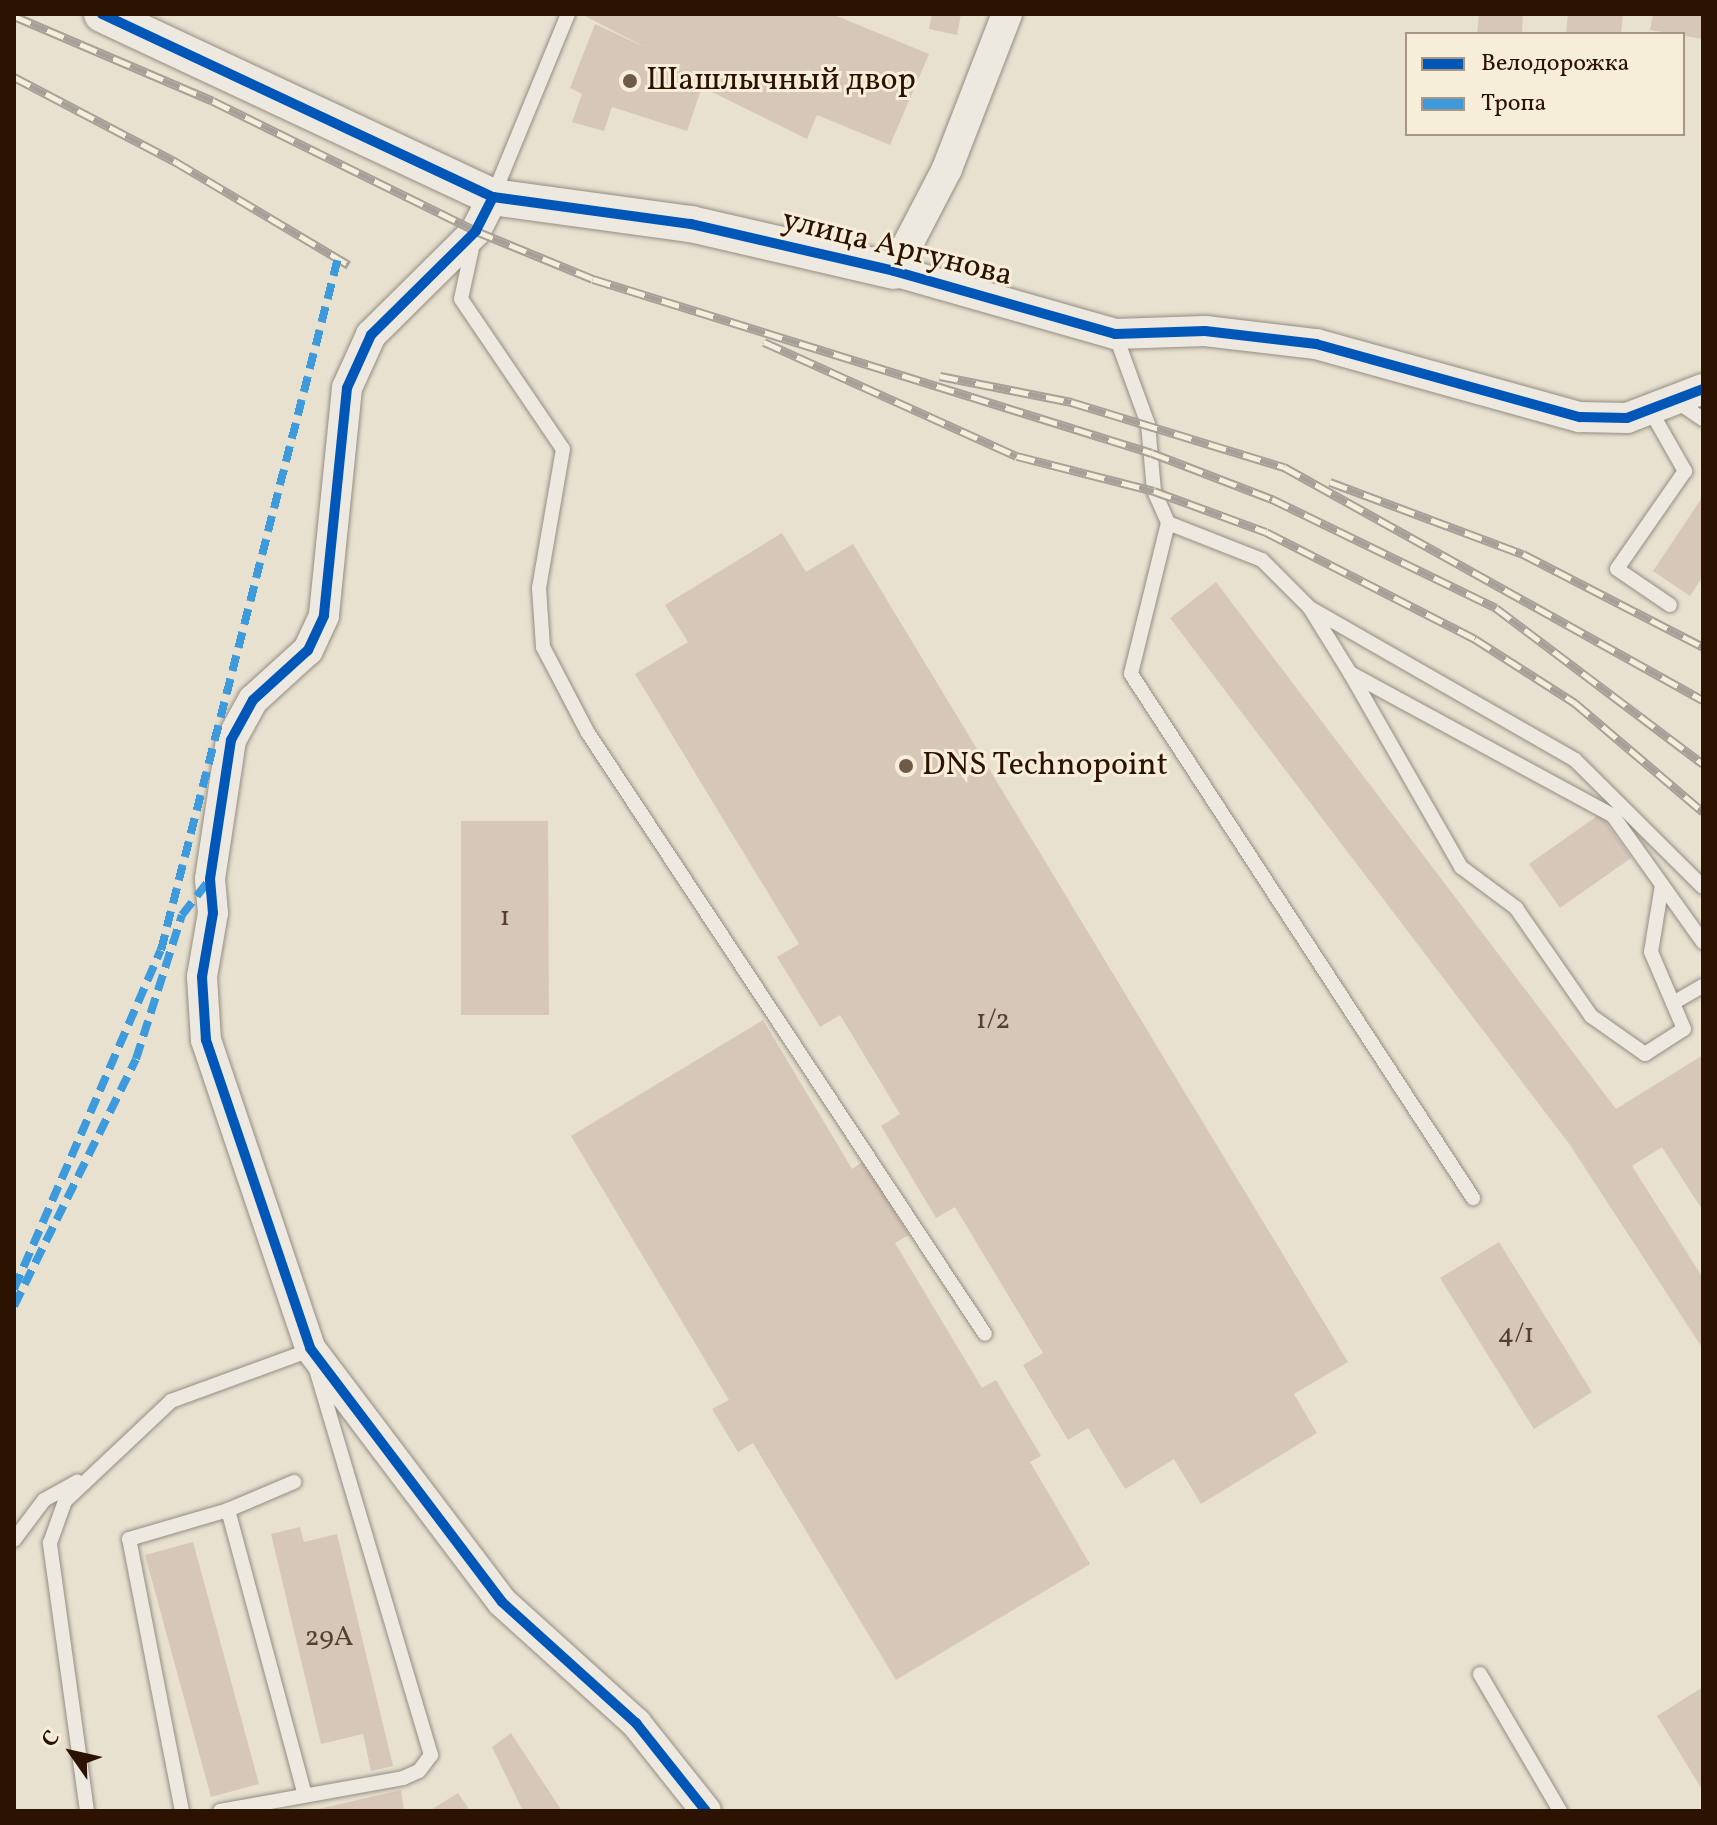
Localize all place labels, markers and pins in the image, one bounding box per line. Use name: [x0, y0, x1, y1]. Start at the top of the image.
place label: Шашлычный двор: [646, 62, 916, 100]
marker: Шашлычный двор: [621, 72, 639, 90]
place label: DNS Technopoint: [922, 747, 1169, 785]
marker: DNS Technopoint: [897, 757, 915, 775]

